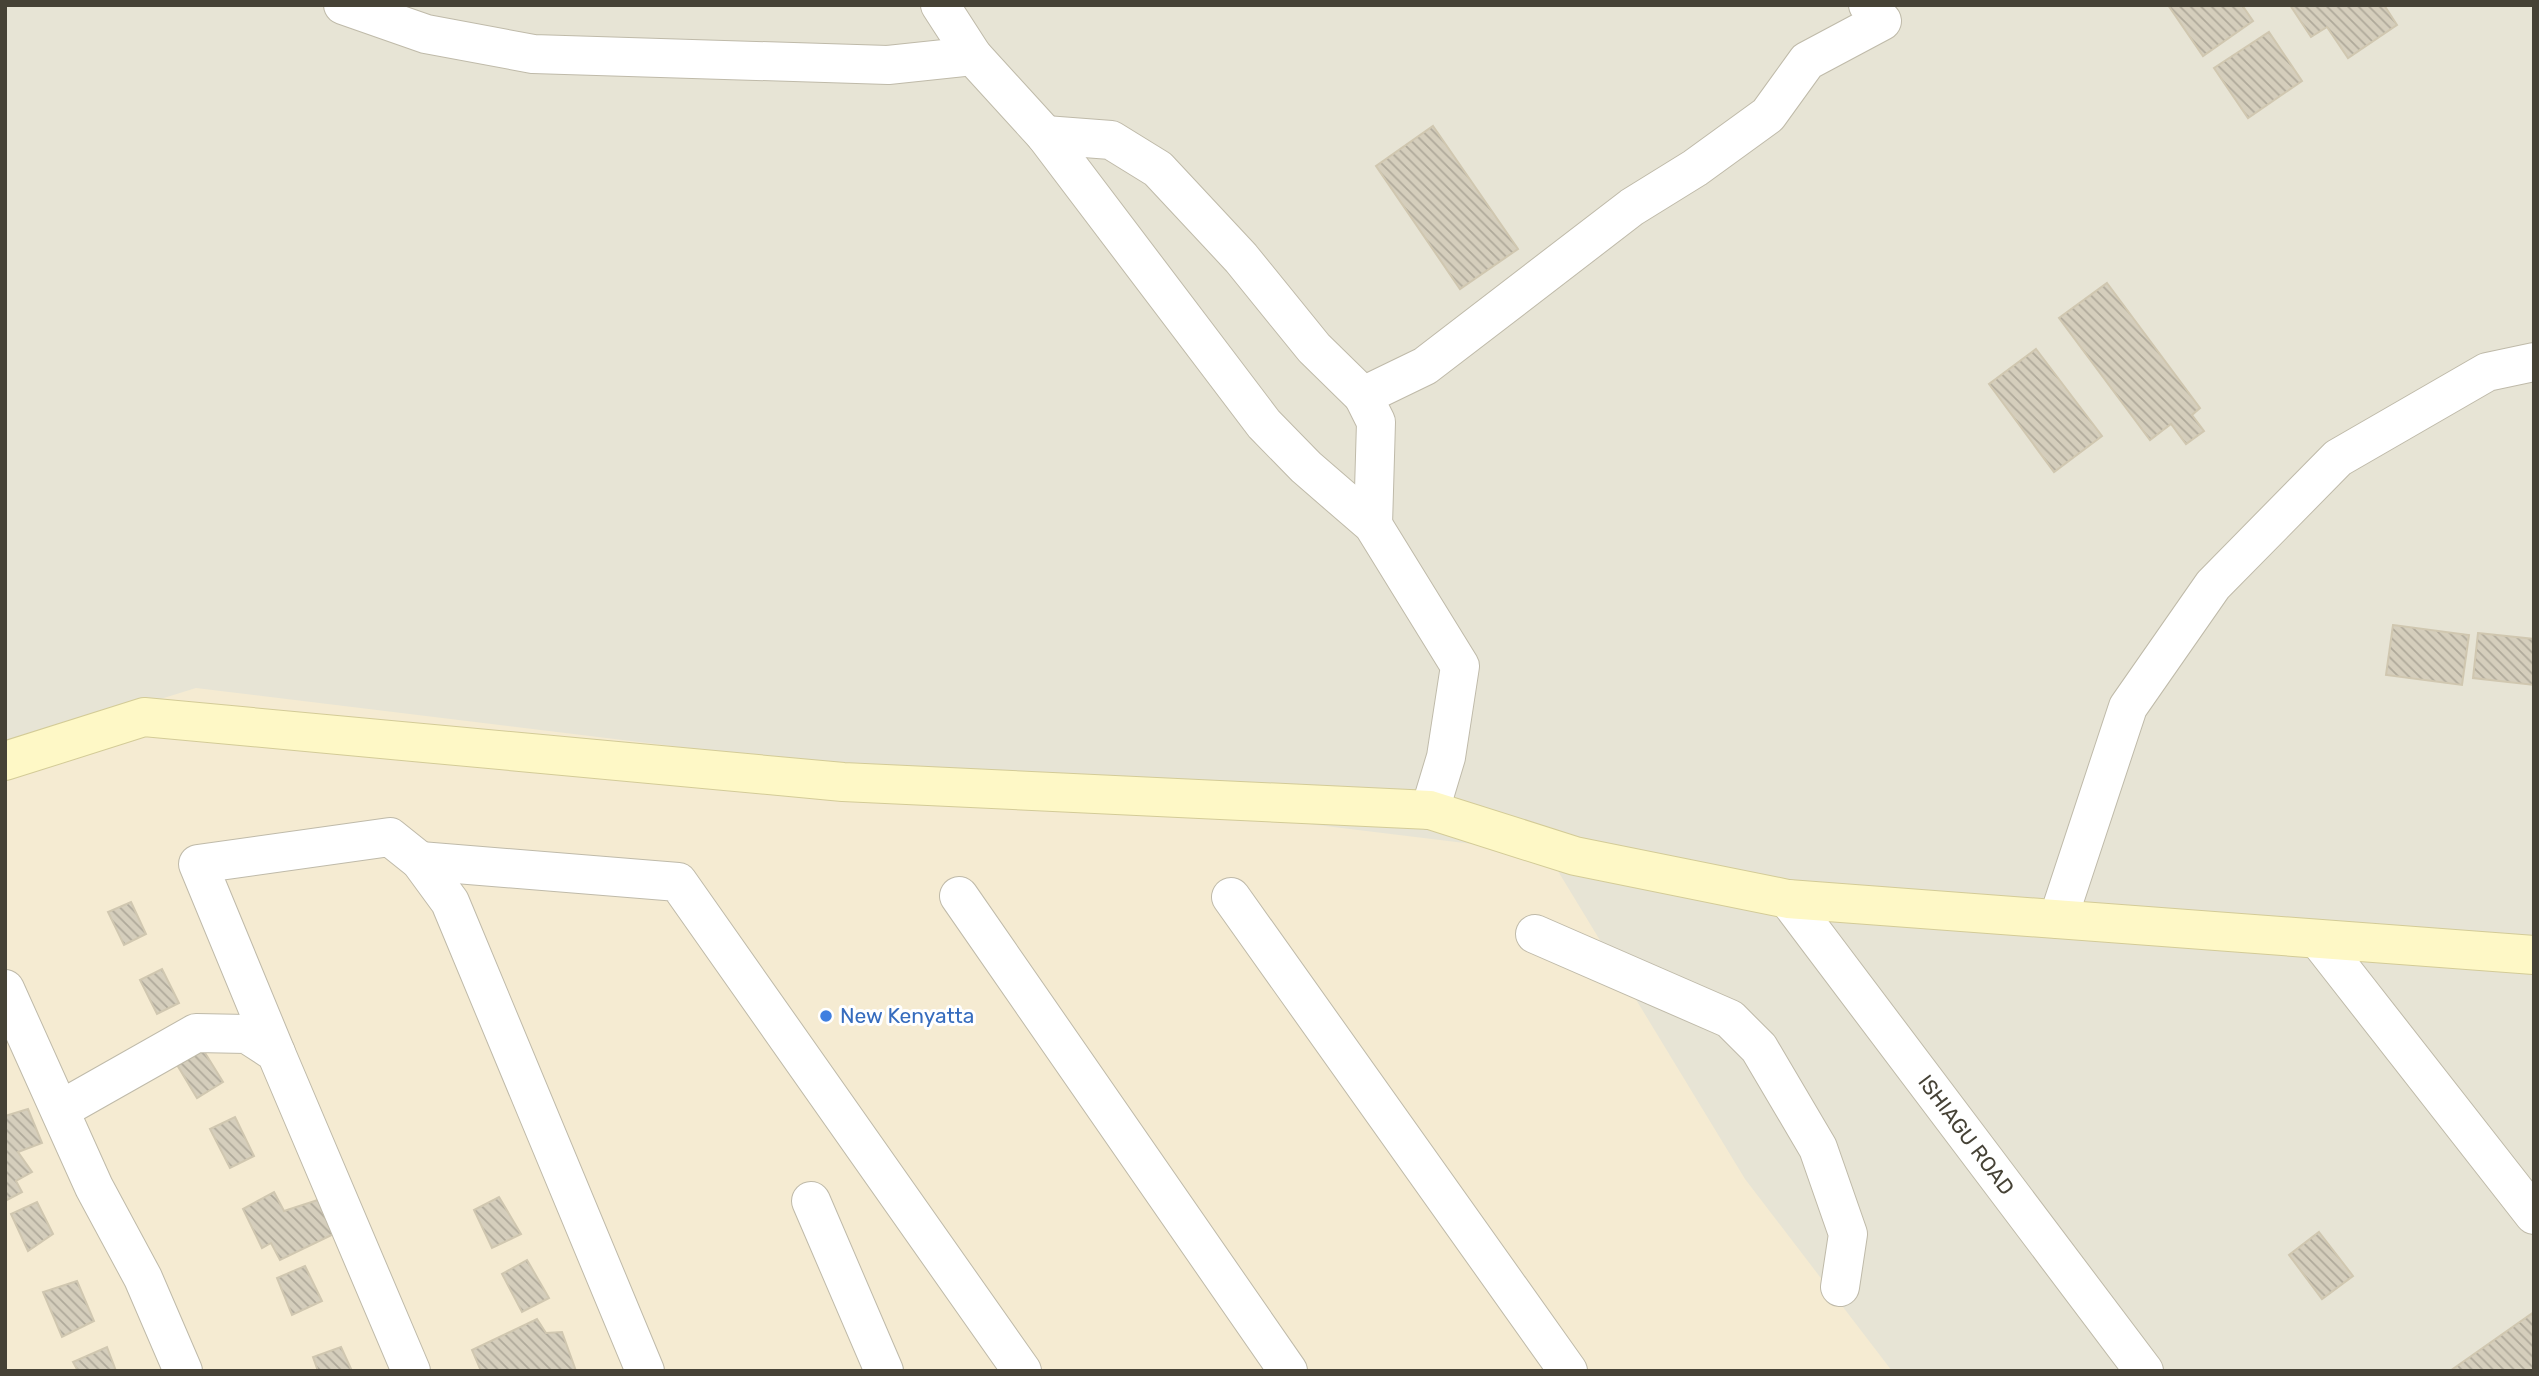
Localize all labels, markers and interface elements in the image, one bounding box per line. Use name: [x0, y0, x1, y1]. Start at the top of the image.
place label: New Kenyatta: [840, 1003, 974, 1028]
marker: New Kenyatta: [818, 1008, 834, 1024]
street label: ISHIAGU ROAD: [1913, 1070, 2020, 1200]

